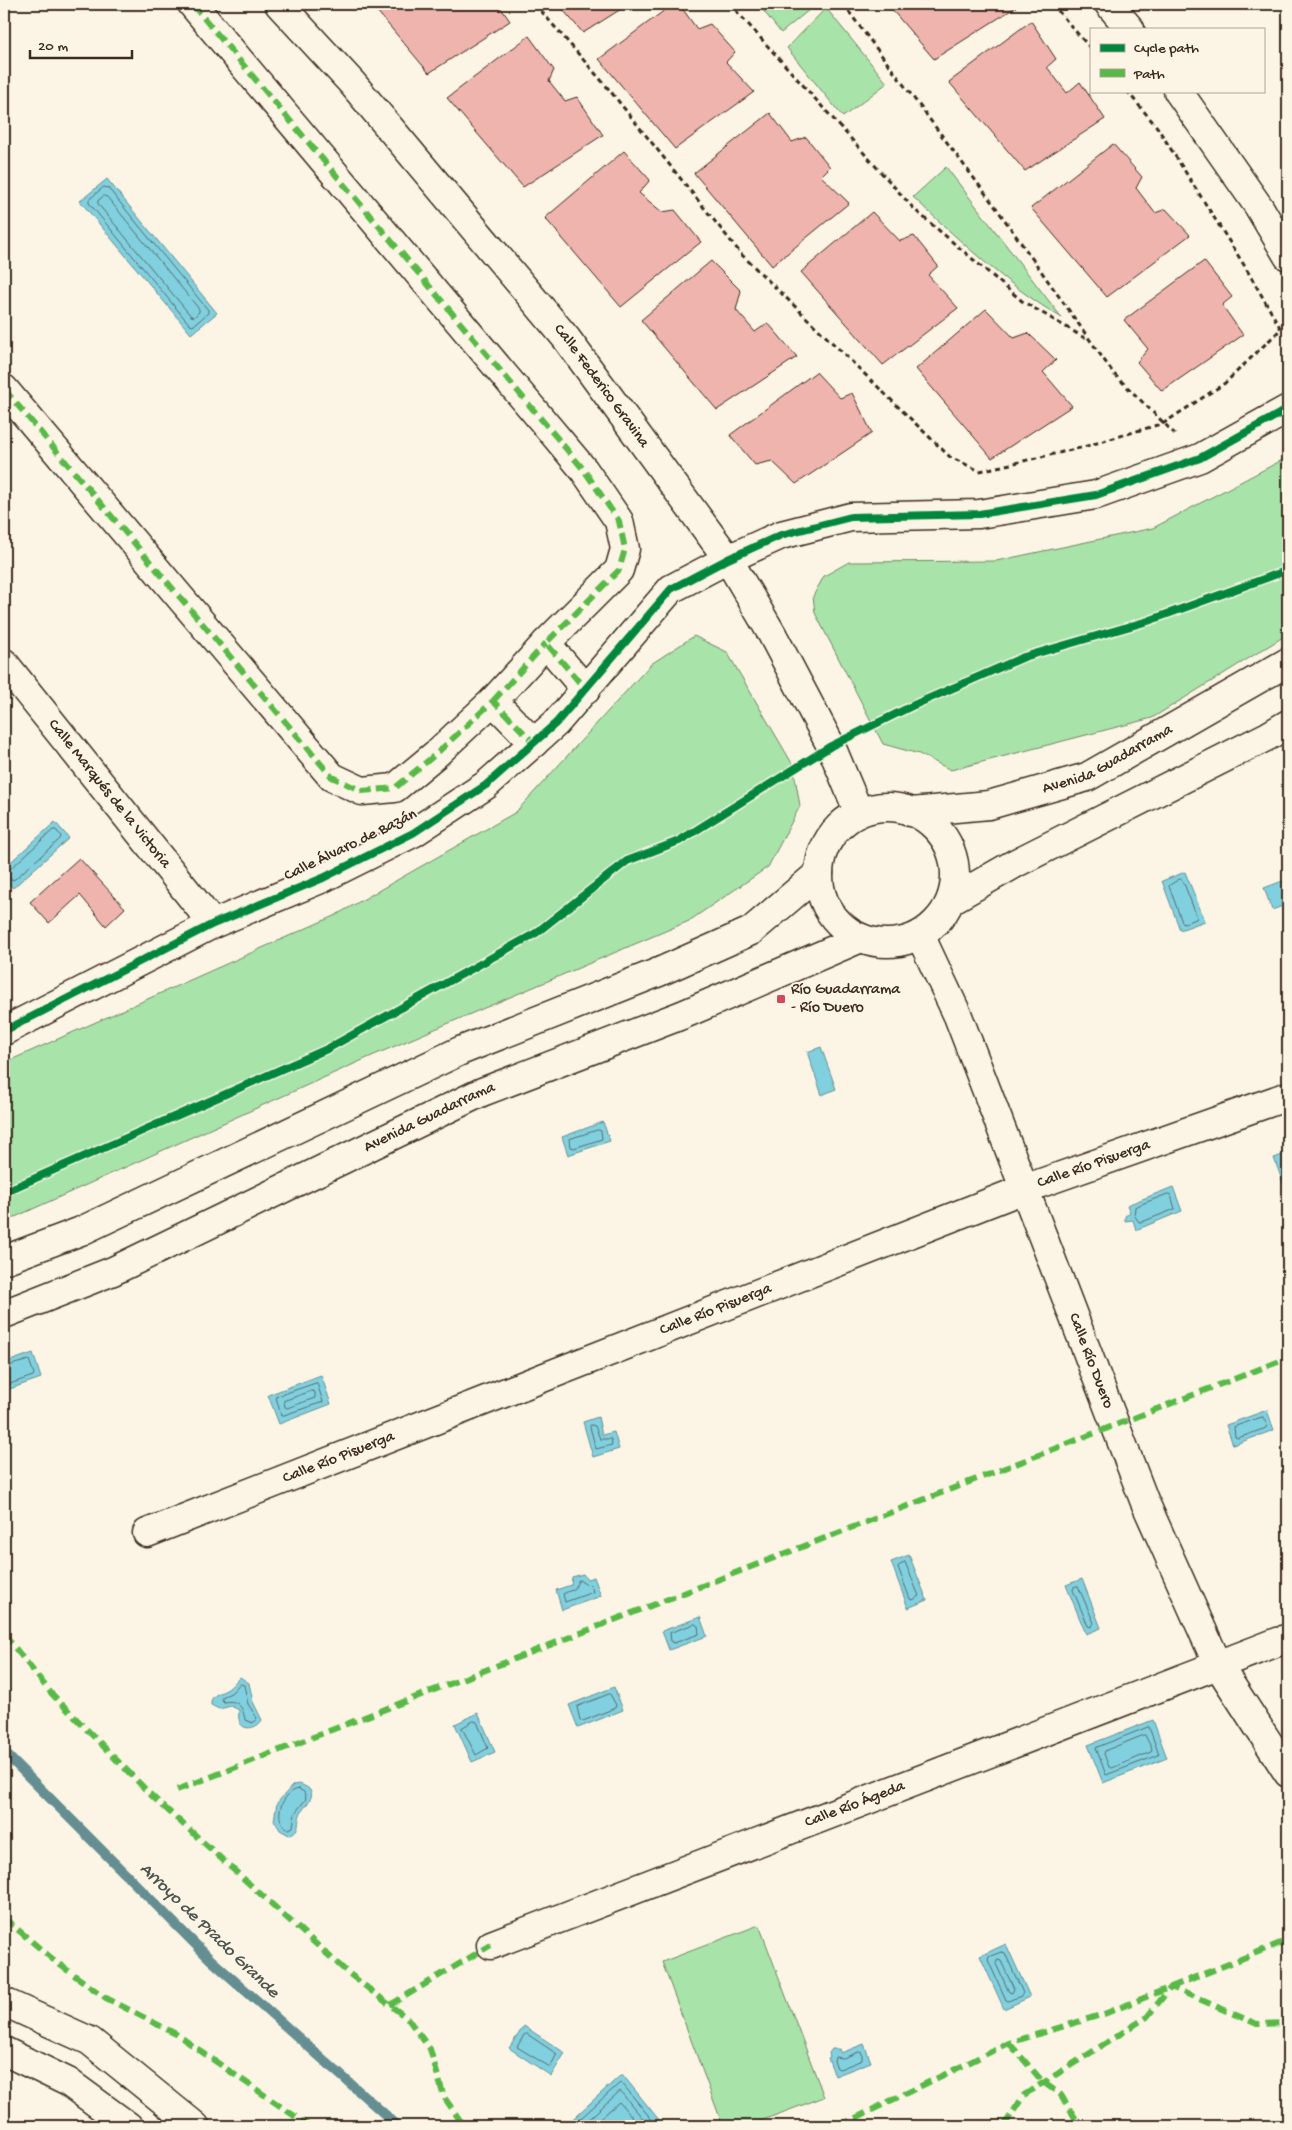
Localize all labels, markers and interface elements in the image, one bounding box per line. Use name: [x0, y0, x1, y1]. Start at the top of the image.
scale bar: [30, 28, 132, 60]
legend: [1090, 28, 1264, 92]
text: 20 m: [38, 38, 68, 56]
text: Cycle path: [1134, 40, 1199, 58]
text: Path: [1133, 66, 1165, 84]
street label: Calle Federico Gravina: [549, 320, 654, 453]
street label: Calle Marqués de la Victoria: [44, 716, 175, 873]
street label: Avenida Guadarrama: [1040, 720, 1177, 799]
street label: Calle Álvaro de Bazán: [281, 805, 421, 886]
place label: Río Guadarrama - Río Duero: [791, 981, 901, 1018]
marker: Río Guadarrama - Río Duero: [775, 993, 787, 1005]
street label: Avenida Guadarrama: [361, 1078, 499, 1157]
street label: Calle Río Pisuerga: [1035, 1135, 1154, 1193]
street label: Calle Río Pisuerga: [657, 1279, 775, 1340]
street label: Calle Río Duero: [1064, 1310, 1118, 1411]
street label: Calle Río Pisuerga: [280, 1427, 398, 1488]
street label: Calle Río Ágeda: [802, 1777, 909, 1833]
water label: Arroyo de Prado Grande: [135, 1859, 284, 2004]

